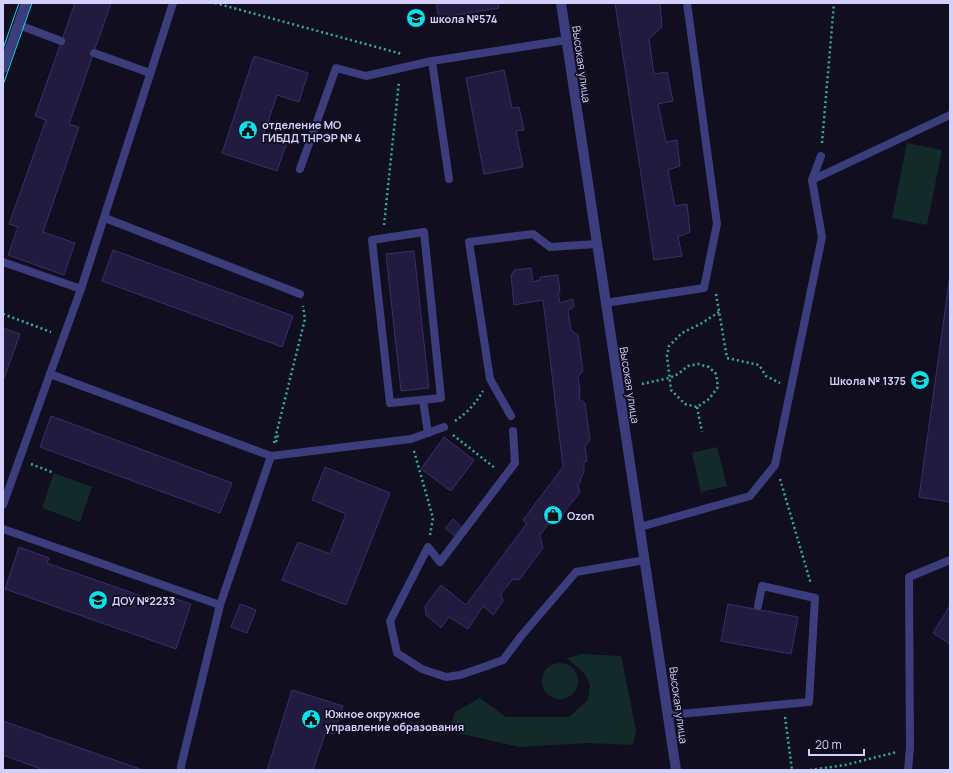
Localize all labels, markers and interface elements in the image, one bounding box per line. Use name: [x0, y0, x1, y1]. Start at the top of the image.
school or university icon: школа №574: [405, 7, 427, 29]
place label: школа №574: [430, 11, 498, 26]
street label: Высокая улица: [569, 25, 595, 103]
place label: отделение МО ГИБДД ТНРЭР № 4: [262, 117, 362, 145]
public building icon: отделение МО ГИБДД ТНРЭР № 4: [237, 119, 259, 141]
street label: Высокая улица: [617, 346, 643, 424]
school or university icon: Школа № 1375: [909, 369, 931, 391]
place label: Школа № 1375: [830, 373, 906, 388]
shop icon: Ozon: [542, 504, 564, 526]
place label: Ozon: [567, 508, 594, 523]
school or university icon: ДОУ №2233: [87, 589, 109, 611]
place label: ДОУ №2233: [112, 593, 175, 608]
street label: Высокая улица: [666, 666, 692, 744]
place label: Южное окружное управление образования: [325, 706, 464, 734]
public building icon: Южное окружное управление образования: [300, 708, 322, 730]
scale bar: [809, 731, 864, 757]
text: 20 m: [815, 736, 842, 753]

